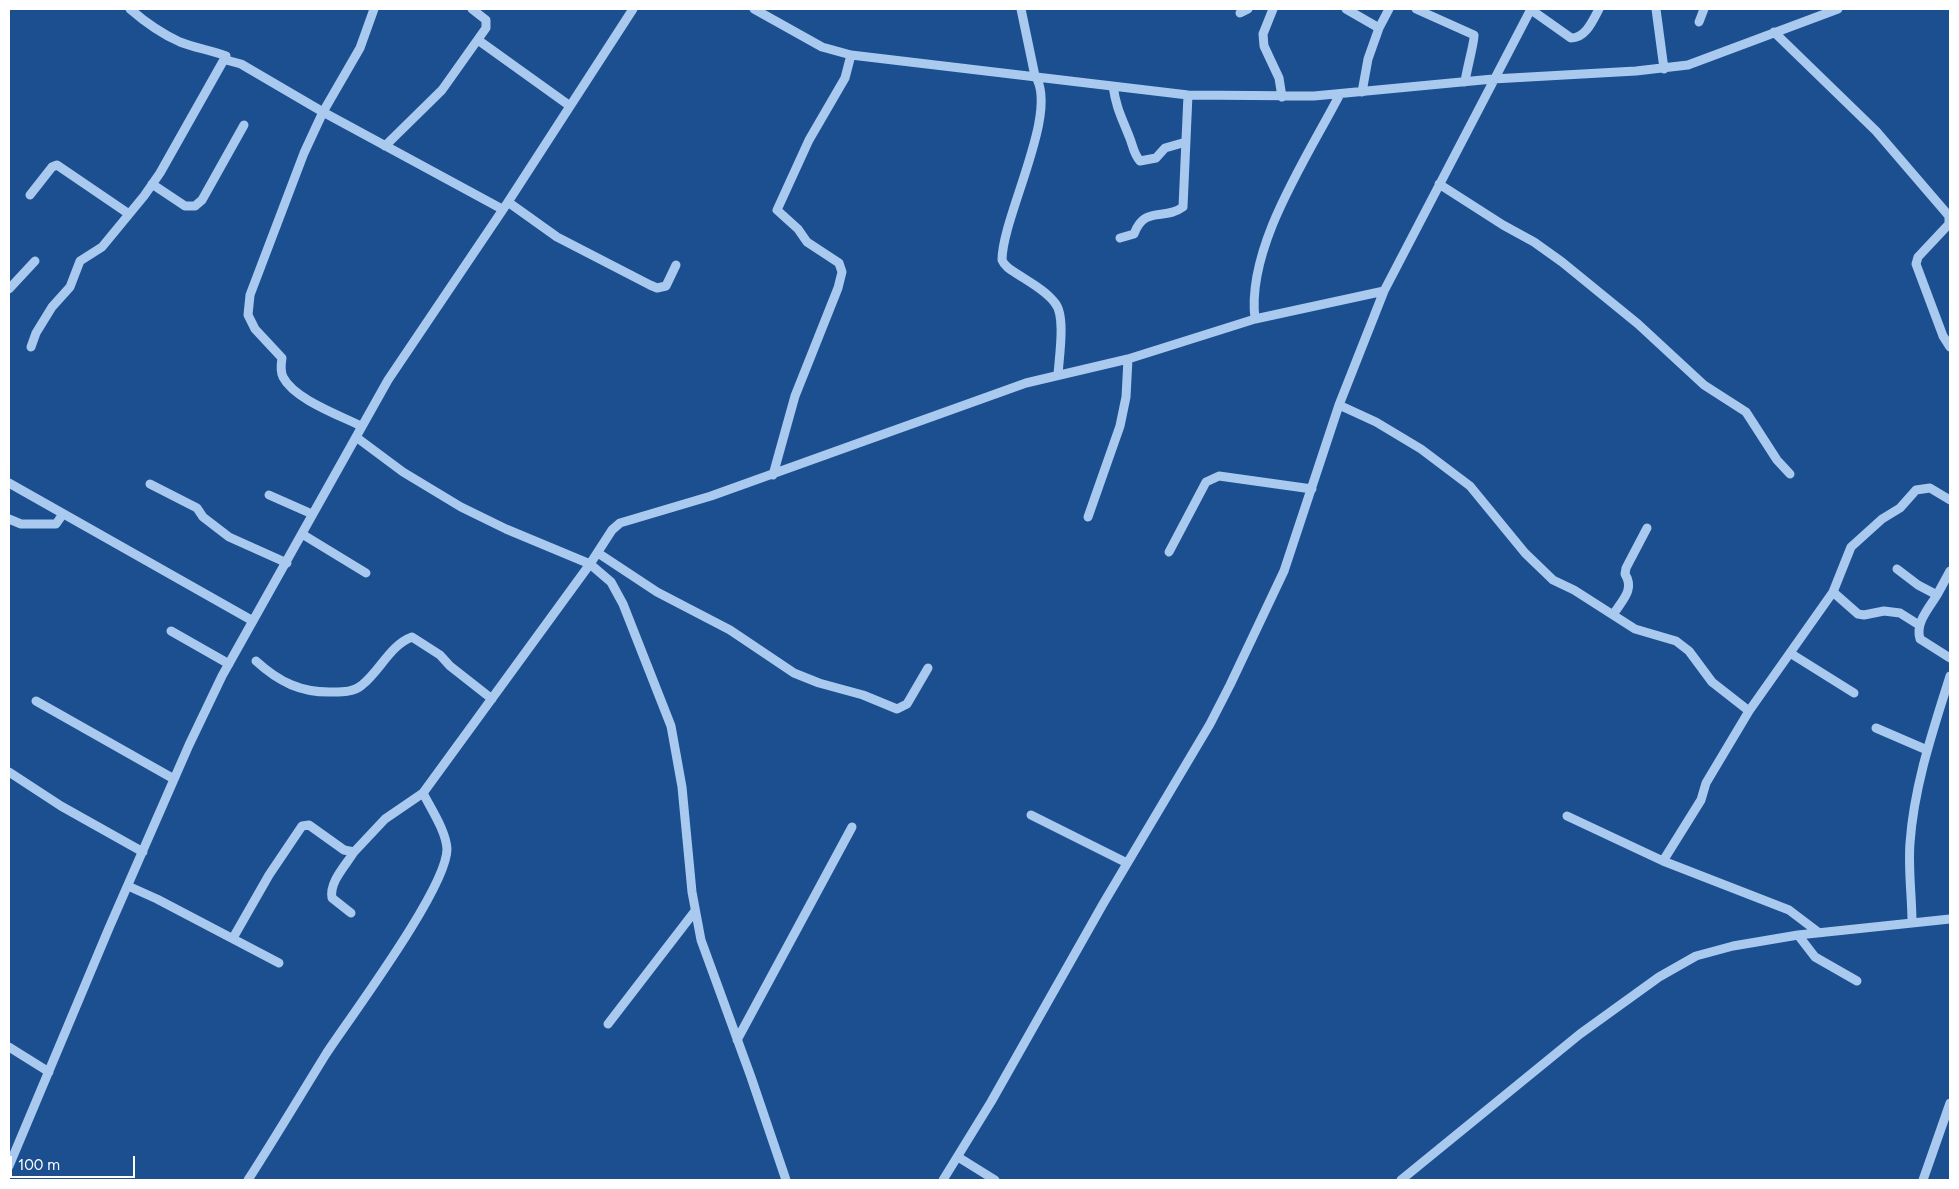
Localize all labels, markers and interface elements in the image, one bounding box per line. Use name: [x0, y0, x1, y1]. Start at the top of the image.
scale bar: [12, 1146, 138, 1178]
text: 100 m: [18, 1156, 60, 1174]

